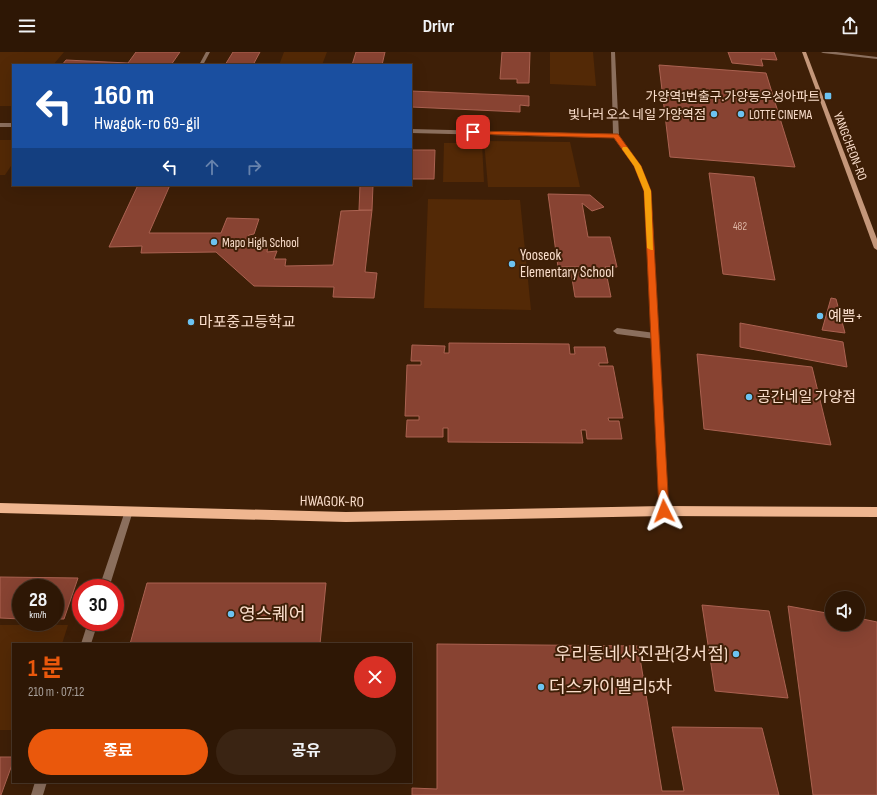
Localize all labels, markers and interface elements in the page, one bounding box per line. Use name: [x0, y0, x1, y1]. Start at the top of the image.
icon: menu: [16, 15, 38, 37]
icon: share: [839, 15, 861, 37]
text: Drivr: [423, 16, 454, 37]
text: 160 m: [94, 79, 154, 112]
icon: left: [28, 80, 80, 132]
place label: 가양역1번출구.가양동우성아파트: [646, 89, 820, 105]
marker: 가양역1번출구.가양동우성아파트: [823, 91, 833, 101]
place label: 빛나러 오소 네일 가양역점: [568, 107, 706, 123]
place label: LOTTE CINEMA: [749, 107, 812, 123]
marker: 빛나러 오소 네일 가양역점: [709, 109, 719, 119]
marker: LOTTE CINEMA: [736, 109, 746, 119]
street label: YANGCHEON-RO: [830, 110, 870, 183]
text: Hwagok-ro 69-gil: [94, 113, 200, 134]
pin: [456, 115, 490, 149]
icon: arrive: [462, 121, 484, 143]
icon: left: [159, 156, 181, 178]
icon: ahead: [201, 156, 223, 178]
icon: right: [243, 156, 265, 178]
house number: 482: [733, 220, 748, 233]
place label: Mapo High School: [222, 235, 299, 251]
marker: Mapo High School: [209, 237, 219, 247]
place label: Yooseok Elementary School: [520, 246, 614, 282]
marker: Yooseok Elementary School: [507, 259, 517, 269]
place label: 예쁨+: [828, 307, 863, 326]
marker: 예쁨+: [815, 311, 825, 321]
place label: 마포중고등학교: [199, 313, 296, 332]
marker: 마포중고등학교: [186, 317, 196, 327]
place label: 공간네일 가양점: [757, 388, 856, 407]
marker: 공간네일 가양점: [744, 392, 754, 402]
position arrow: [643, 490, 685, 532]
street label: HWAGOK-RO: [300, 491, 364, 512]
speed limit sign: 30: [72, 579, 124, 631]
text: 28: [29, 588, 47, 612]
map controls: [825, 591, 865, 631]
button: sound: [825, 591, 865, 631]
place label: 영스퀘어: [239, 604, 305, 625]
text: km/h: [29, 609, 47, 621]
marker: 영스퀘어: [226, 609, 236, 619]
place label: 우리동네사진관(강서점): [555, 644, 728, 665]
marker: 우리동네사진관(강서점): [731, 649, 741, 659]
text: 1 분: [28, 654, 63, 683]
button: close: [354, 656, 396, 698]
place label: 더스카이밸리5차: [549, 677, 673, 698]
marker: 더스카이밸리5차: [536, 682, 546, 692]
text: 210 m · 07:12: [28, 684, 84, 700]
button: 종료: [28, 729, 208, 775]
button: 공유: [216, 729, 396, 775]

